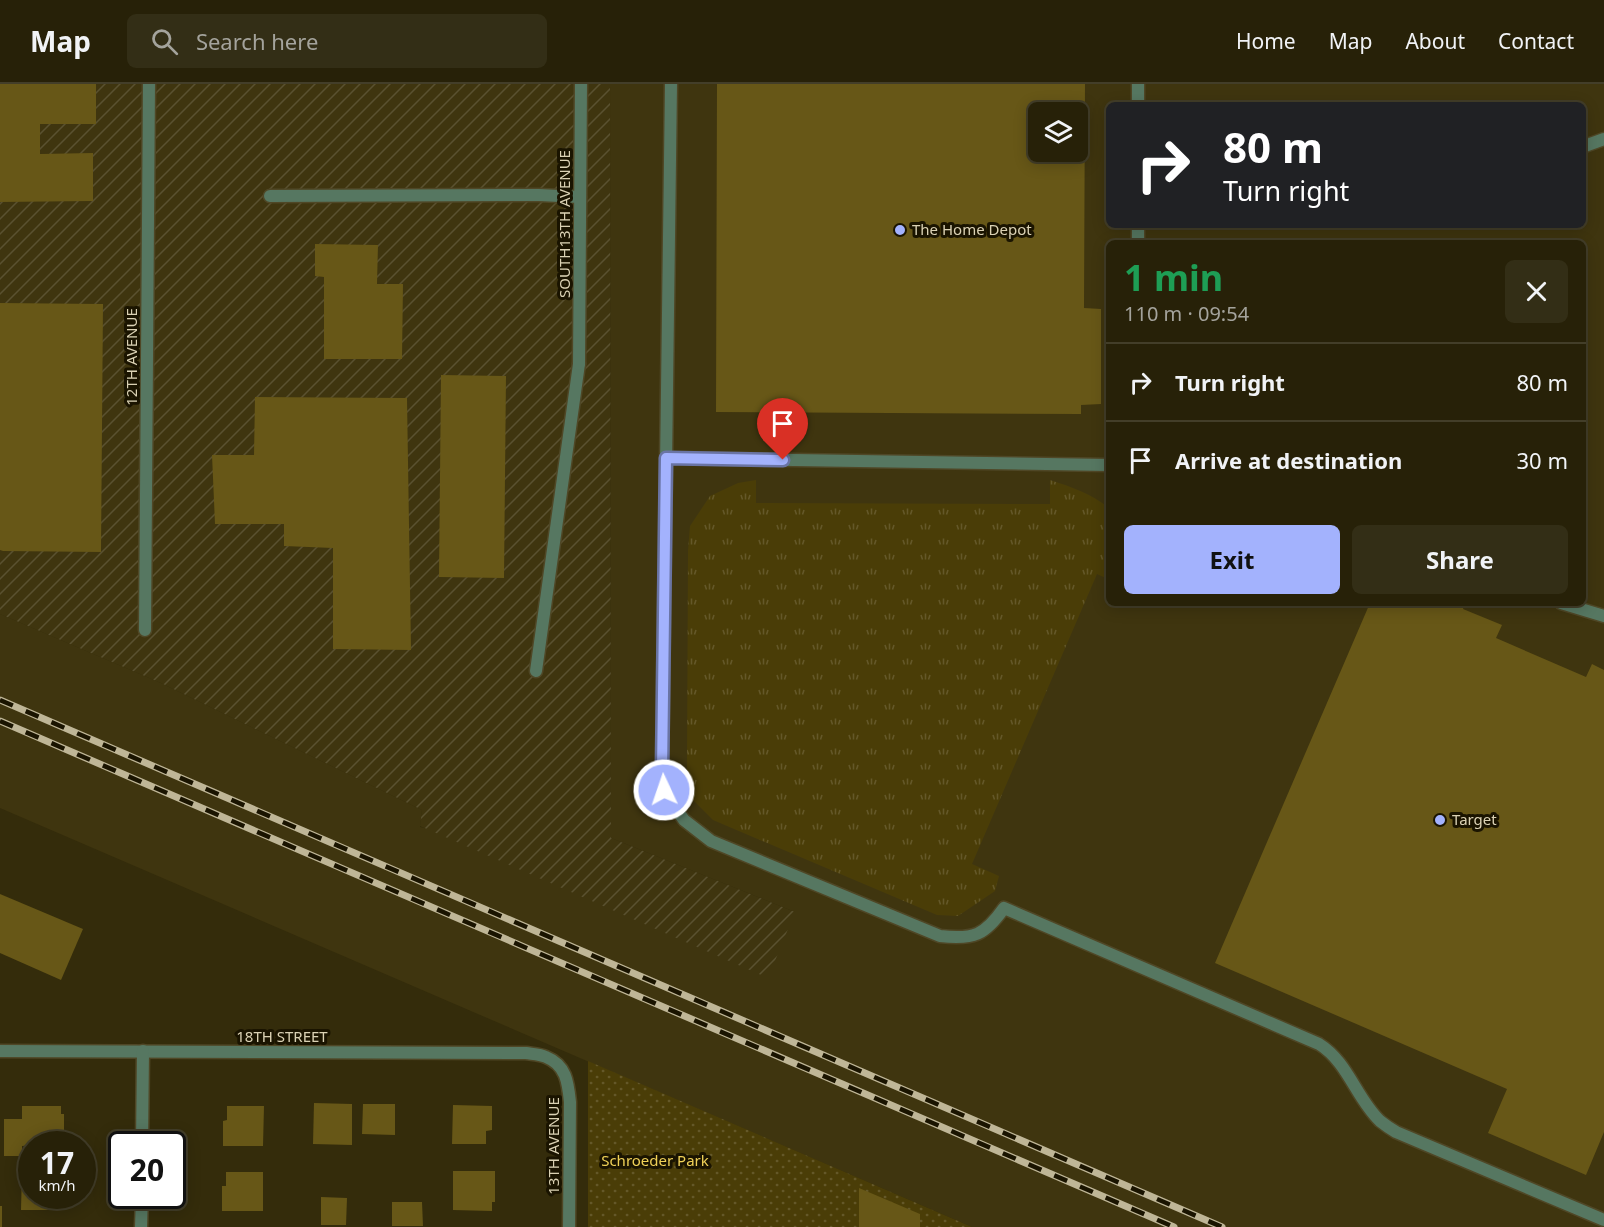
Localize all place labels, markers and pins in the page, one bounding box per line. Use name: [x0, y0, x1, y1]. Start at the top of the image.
place label: The Home Depot: [912, 219, 1032, 239]
marker: The Home Depot: [893, 223, 907, 237]
pin: [757, 398, 808, 460]
place label: Target: [1452, 809, 1497, 829]
marker: Target: [1433, 813, 1447, 827]

